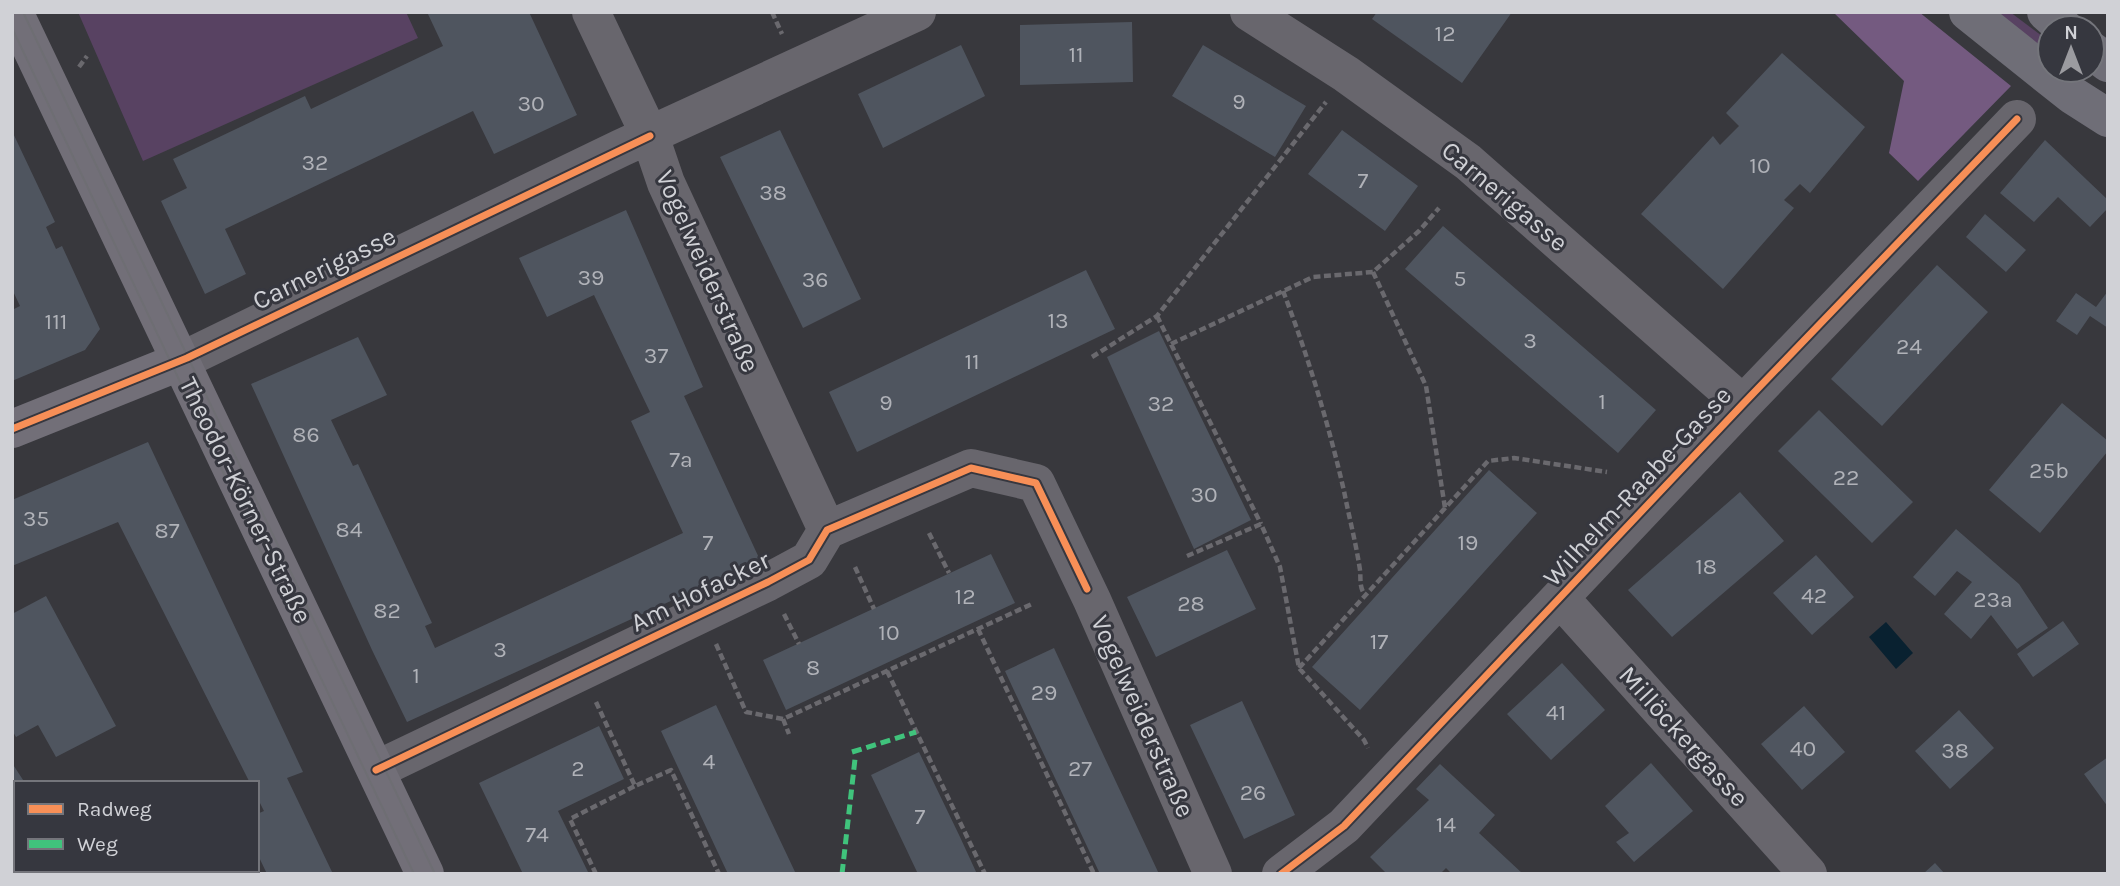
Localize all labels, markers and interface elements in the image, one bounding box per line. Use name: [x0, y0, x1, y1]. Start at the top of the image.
north arrow: [2036, 14, 2106, 84]
house number: 12: [1435, 20, 1455, 47]
text: N: [2064, 22, 2078, 44]
house number: 11: [1068, 41, 1084, 68]
house number: 9: [1232, 88, 1246, 115]
house number: 30: [517, 90, 545, 117]
street label: Carnerigasse: [1435, 135, 1574, 258]
house number: 32: [302, 149, 328, 176]
house number: 10: [1749, 152, 1771, 179]
street label: Vogelweiderstraße: [649, 165, 766, 377]
house number: 7: [1358, 167, 1369, 194]
house number: 38: [759, 179, 787, 206]
street label: Carnerigasse: [248, 220, 401, 316]
house number: 39: [578, 264, 604, 291]
house number: 5: [1454, 265, 1466, 292]
house number: 36: [802, 266, 828, 293]
house number: 13: [1047, 307, 1069, 334]
house number: 111: [45, 308, 67, 335]
house number: 3: [1523, 327, 1537, 354]
house number: 24: [1896, 333, 1922, 360]
house number: 37: [644, 342, 668, 369]
house number: 11: [964, 348, 980, 375]
street label: Theodor-Körner-Straße: [172, 372, 319, 628]
street label: Wilhelm-Raabe-Gasse: [1537, 380, 1738, 593]
house number: 1: [1598, 388, 1606, 415]
house number: 9: [879, 389, 893, 416]
house number: 32: [1148, 390, 1174, 417]
house number: 86: [292, 421, 320, 448]
house number: 7a: [669, 446, 693, 473]
house number: 25b: [2029, 457, 2069, 484]
house number: 22: [1833, 464, 1859, 491]
house number: 30: [1190, 481, 1218, 508]
house number: 35: [23, 505, 49, 532]
house number: 84: [336, 516, 363, 543]
house number: 87: [155, 517, 180, 544]
house number: 7: [703, 529, 714, 556]
house number: 19: [1458, 529, 1478, 556]
street label: Am Hofacker: [626, 544, 775, 638]
house number: 18: [1695, 553, 1717, 580]
house number: 42: [1801, 582, 1827, 609]
house number: 12: [955, 583, 975, 610]
house number: 23a: [1973, 586, 2013, 613]
house number: 28: [1177, 590, 1205, 617]
house number: 82: [373, 597, 401, 624]
street label: Vogelweiderstraße: [1084, 610, 1201, 822]
house number: 10: [878, 619, 900, 646]
house number: 17: [1370, 628, 1388, 655]
house number: 3: [493, 636, 507, 663]
house number: 8: [806, 654, 820, 681]
street label: Millöckergasse: [1612, 660, 1755, 813]
house number: 1: [412, 662, 420, 689]
house number: 29: [1031, 679, 1057, 706]
house number: 41: [1546, 699, 1566, 726]
house number: 40: [1790, 735, 1816, 762]
house number: 38: [1941, 737, 1969, 764]
house number: 4: [703, 748, 716, 775]
house number: 2: [571, 755, 585, 782]
house number: 27: [1068, 755, 1092, 782]
house number: 26: [1240, 779, 1266, 806]
legend: [14, 781, 259, 872]
text: Radweg: [77, 797, 152, 821]
house number: 7: [915, 803, 926, 830]
house number: 14: [1436, 811, 1456, 838]
house number: 74: [525, 821, 549, 848]
text: Weg: [77, 832, 118, 856]

